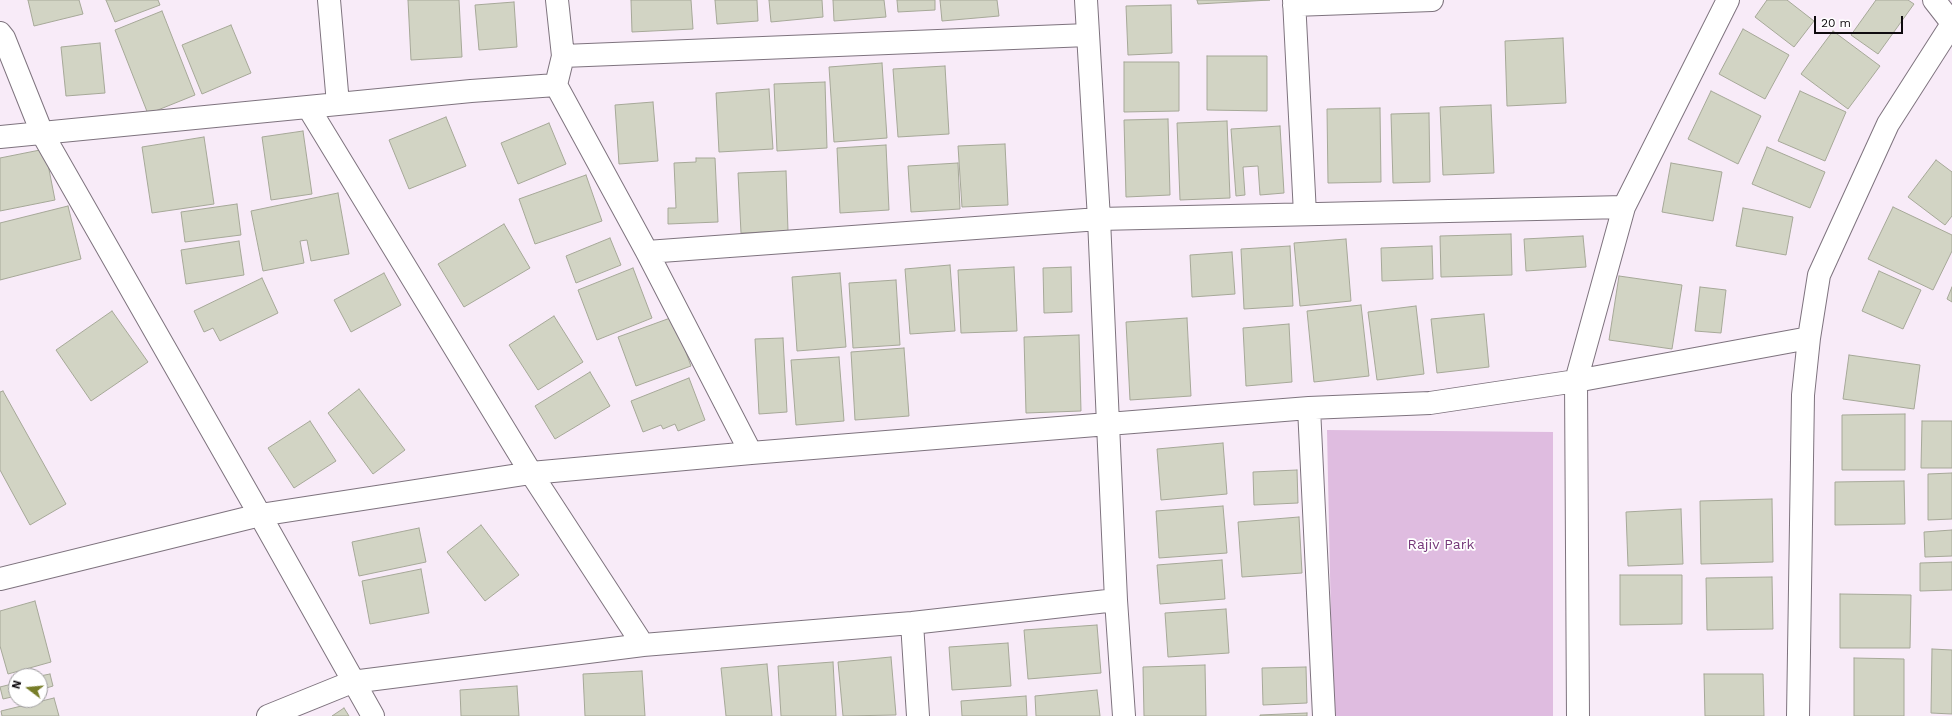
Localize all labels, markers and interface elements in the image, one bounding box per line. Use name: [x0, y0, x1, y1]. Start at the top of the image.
scale bar: [1816, 8, 1905, 34]
text: 20 m: [1821, 16, 1851, 30]
park label: Rajiv Park: [1408, 537, 1474, 553]
north arrow: [8, 668, 48, 708]
text: N: [10, 679, 24, 691]

